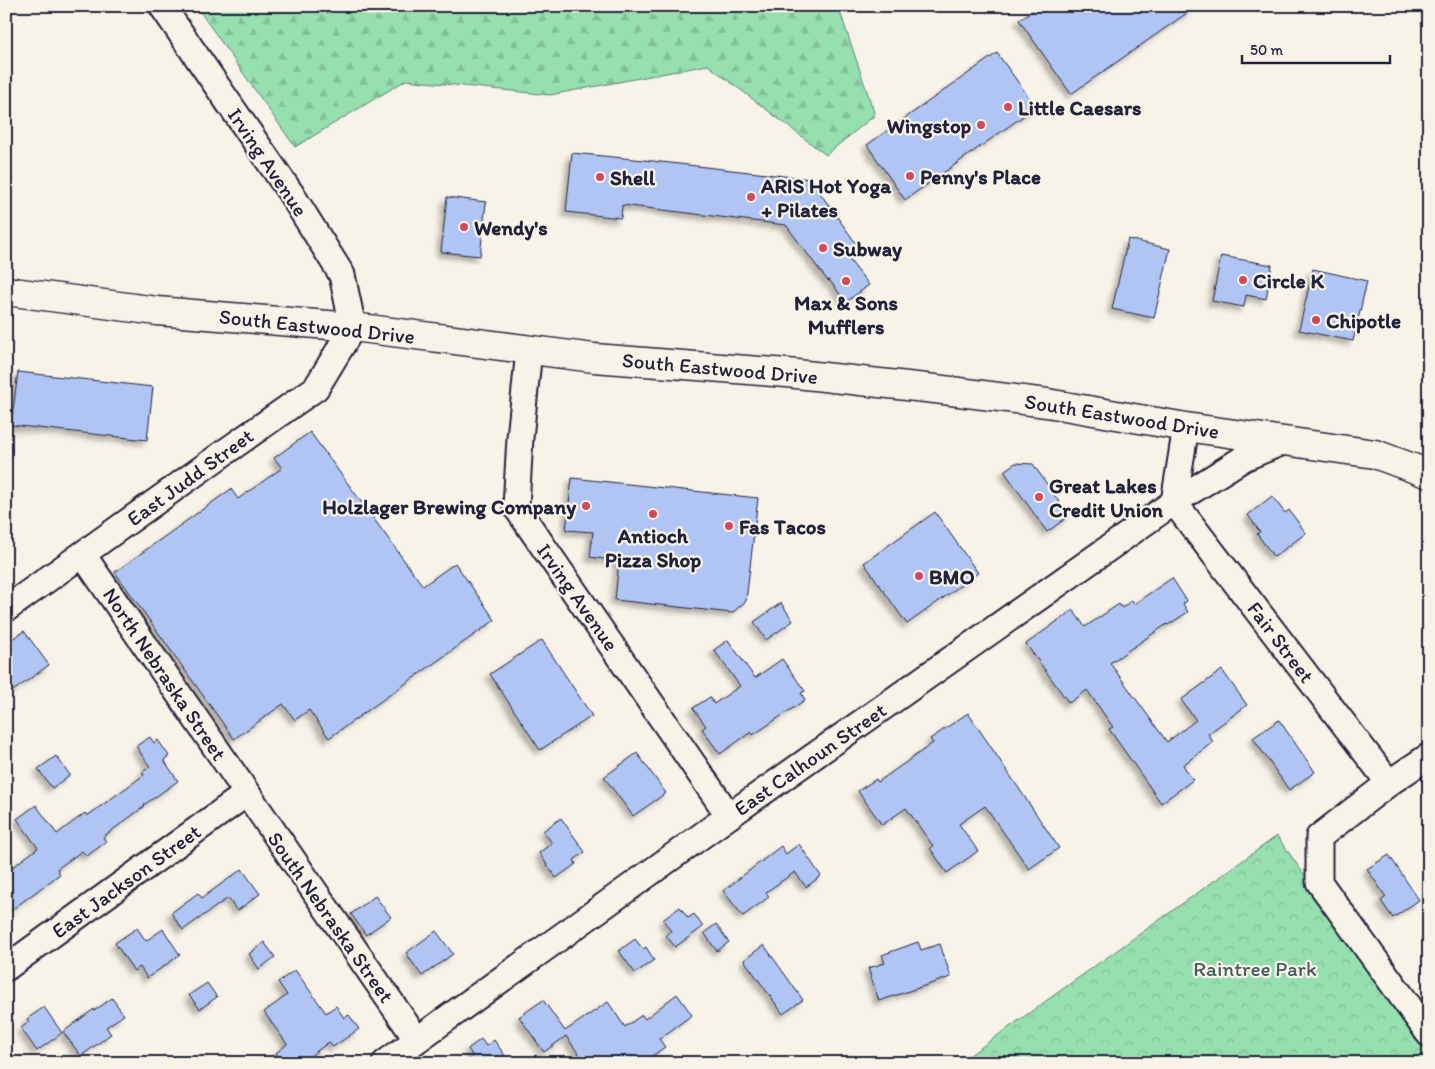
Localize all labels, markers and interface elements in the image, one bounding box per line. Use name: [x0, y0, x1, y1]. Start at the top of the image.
scale bar: [1242, 32, 1390, 64]
text: 50 m: [1250, 41, 1283, 59]
place label: Little Caesars: [1018, 95, 1141, 120]
marker: Little Caesars: [1002, 101, 1014, 113]
street label: Irving Avenue: [223, 103, 313, 221]
place label: Wingstop: [887, 113, 971, 139]
marker: Wingstop: [975, 119, 987, 131]
place label: Penny's Place: [920, 164, 1041, 190]
place label: Shell: [610, 165, 656, 190]
marker: Penny's Place: [904, 170, 916, 182]
marker: Shell: [594, 171, 606, 183]
place label: ARIS Hot Yoga + Pilates: [760, 173, 892, 222]
marker: ARIS Hot Yoga + Pilates: [745, 191, 757, 203]
place label: Wendy's: [474, 215, 548, 241]
marker: Wendy's: [458, 221, 470, 233]
place label: Subway: [833, 236, 903, 262]
marker: Subway: [817, 242, 829, 254]
place label: Circle K: [1253, 268, 1324, 293]
marker: Circle K: [1237, 274, 1249, 286]
marker: Max & Sons Mufflers: [840, 275, 852, 287]
place label: Max & Sons Mufflers: [794, 290, 898, 339]
street label: South Eastwood Drive: [218, 303, 416, 349]
place label: Chipotle: [1326, 308, 1401, 334]
marker: Chipotle: [1310, 314, 1322, 326]
street label: South Eastwood Drive: [621, 347, 819, 389]
street label: South Eastwood Drive: [1023, 388, 1221, 444]
street label: East Judd Street: [122, 423, 258, 531]
place label: Great Lakes Credit Union: [1049, 473, 1164, 522]
marker: Great Lakes Credit Union: [1033, 491, 1045, 503]
place label: Holzlager Brewing Company: [322, 494, 576, 520]
marker: Holzlager Brewing Company: [580, 500, 592, 512]
marker: Antioch Pizza Shop: [647, 508, 659, 520]
place label: Fas Tacos: [739, 514, 826, 539]
marker: Fas Tacos: [723, 520, 735, 532]
place label: Antioch Pizza Shop: [605, 523, 701, 573]
street label: Irving Avenue: [532, 538, 624, 656]
place label: BMO: [929, 564, 975, 589]
marker: BMO: [913, 570, 925, 582]
street label: North Nebraska Street: [98, 583, 232, 765]
street label: Fair Street: [1242, 596, 1320, 688]
street label: East Calhoun Street: [729, 697, 891, 821]
street label: East Jackson Street: [47, 819, 205, 943]
street label: South Nebraska Street: [263, 827, 399, 1007]
park label: Raintree Park: [1193, 956, 1317, 981]

